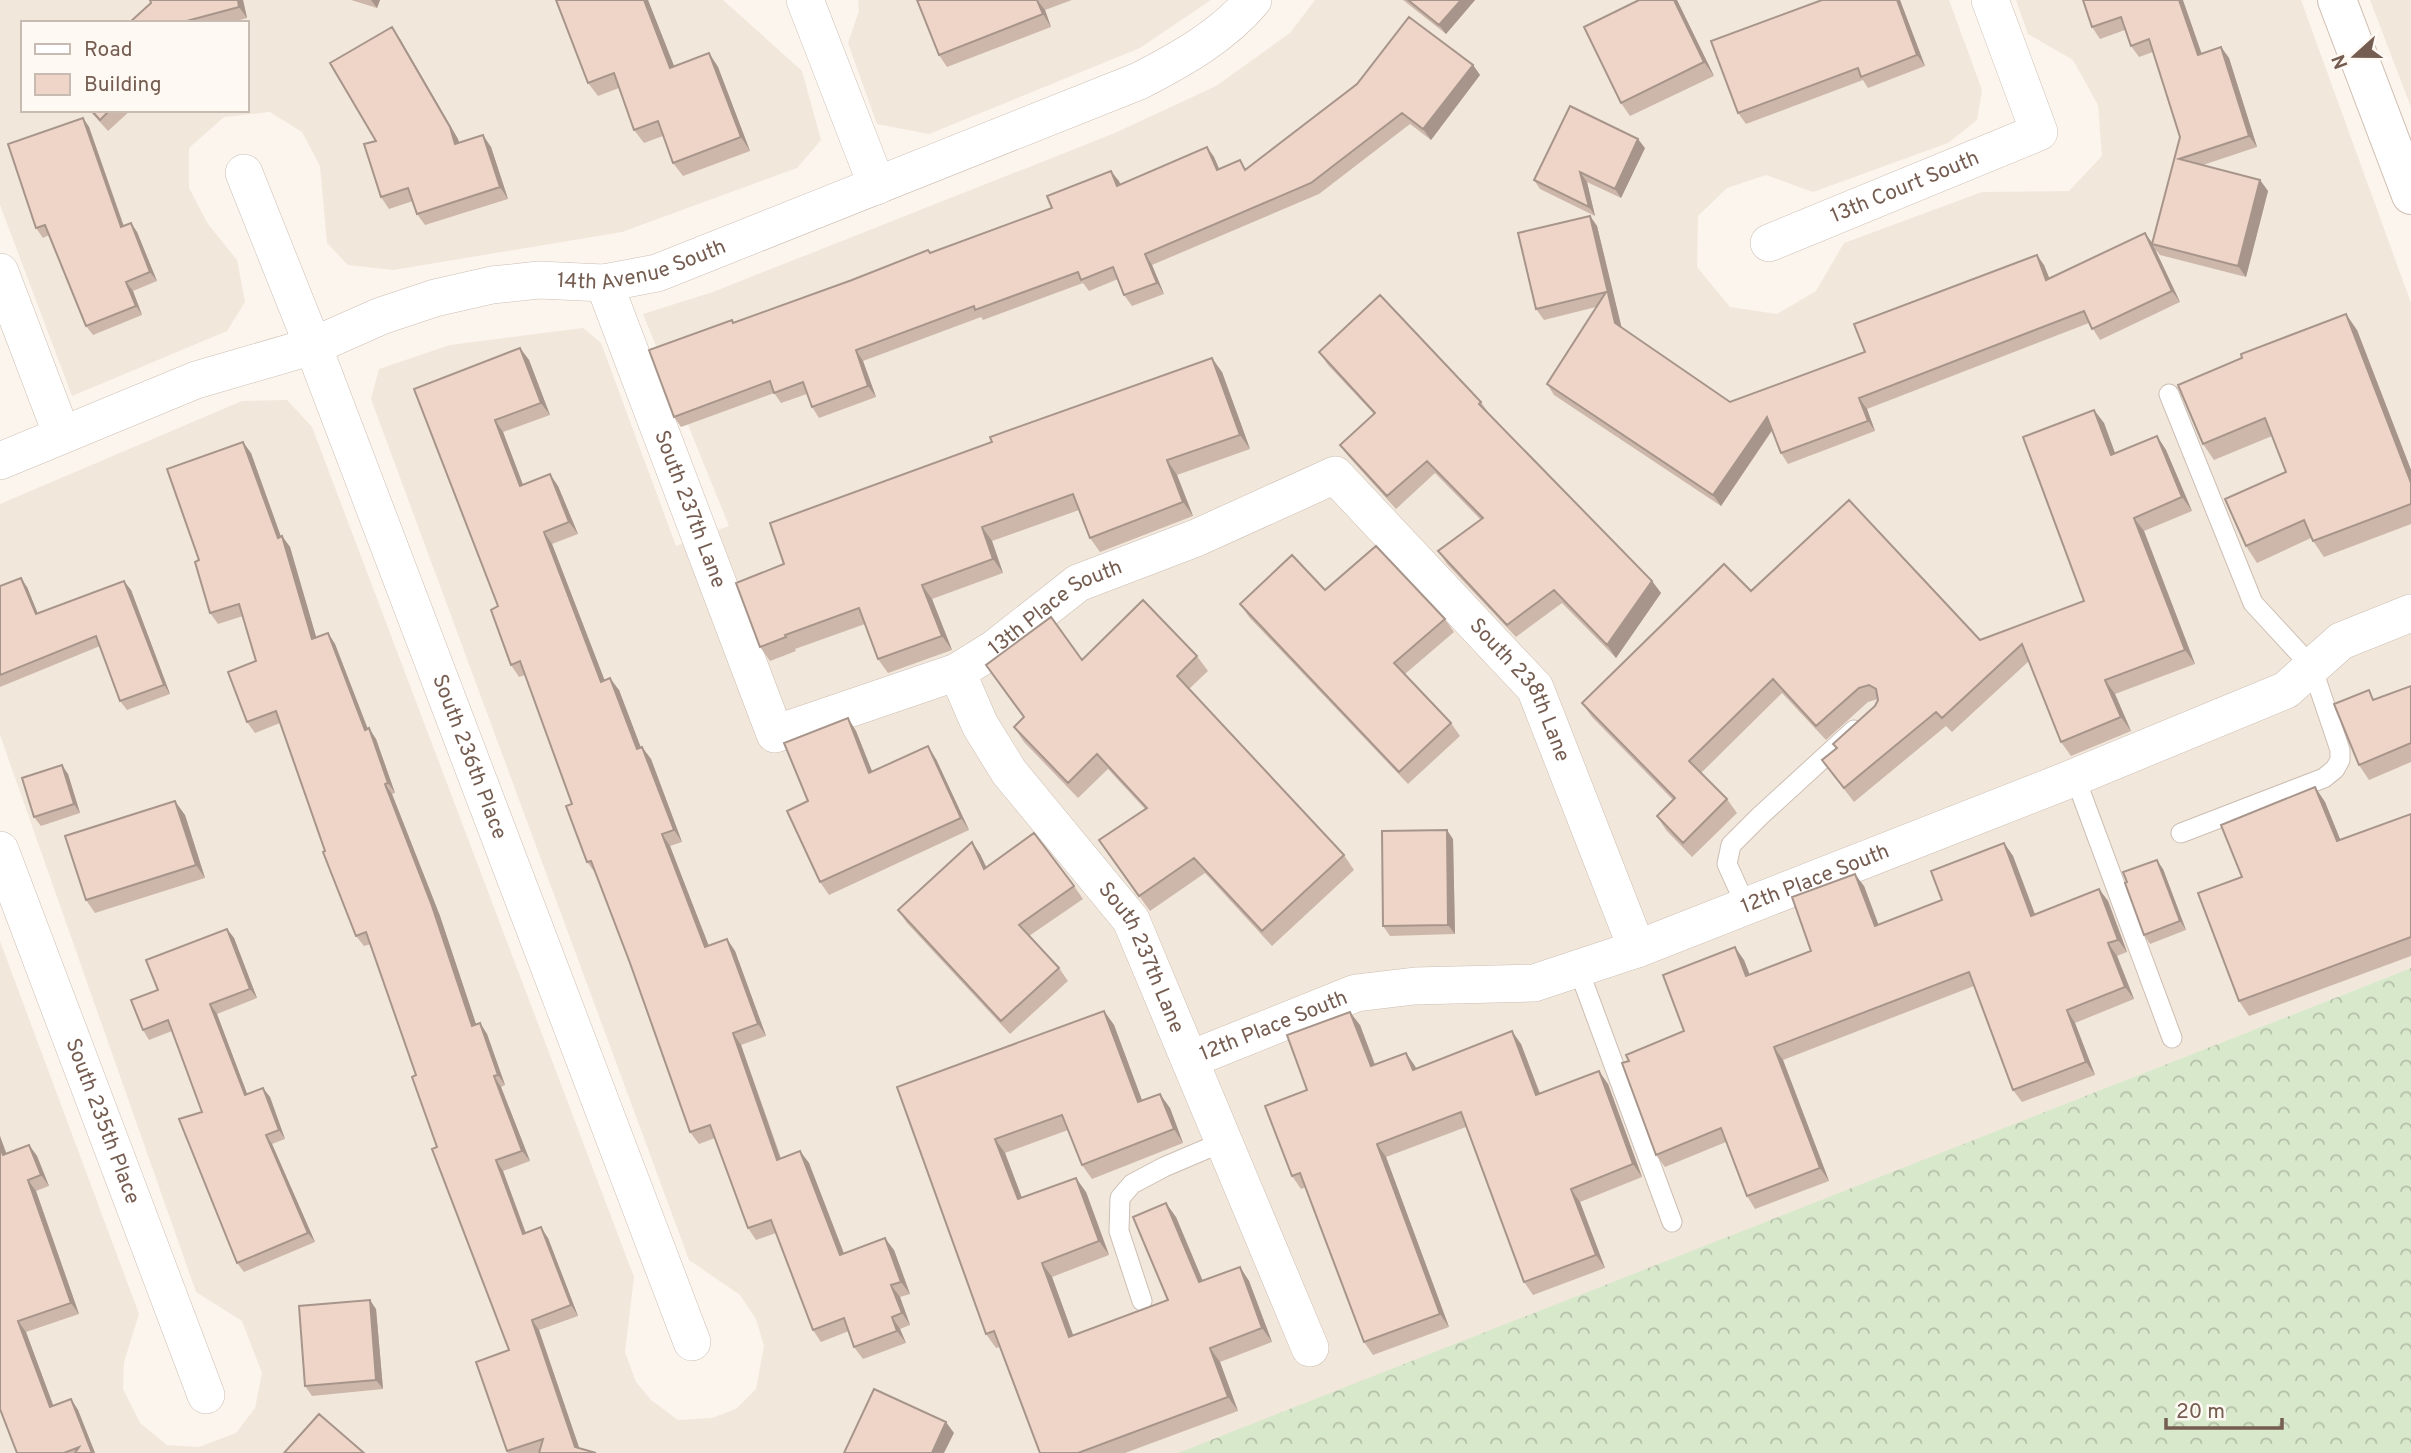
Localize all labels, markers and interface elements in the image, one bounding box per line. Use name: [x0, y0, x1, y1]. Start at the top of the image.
legend: [21, 21, 248, 112]
north arrow: [2320, 21, 2390, 91]
text: Road: [84, 37, 133, 64]
text: N: [2327, 51, 2355, 72]
text: Building: [84, 72, 162, 99]
street label: 13th Court South: [1827, 145, 1983, 230]
street label: 14th Avenue South: [556, 233, 730, 297]
street label: South 237th Lane: [648, 427, 732, 592]
street label: 13th Place South: [983, 554, 1126, 662]
street label: South 238th Lane: [1463, 613, 1576, 766]
street label: South 236th Place: [426, 671, 513, 843]
street label: 12th Place South: [1737, 838, 1893, 920]
street label: South 237th Lane: [1092, 877, 1190, 1037]
street label: 12th Place South: [1196, 984, 1352, 1068]
street label: South 235th Place: [59, 1035, 146, 1208]
scale bar: [2166, 1386, 2282, 1430]
text: 20 m: [2176, 1399, 2225, 1426]

